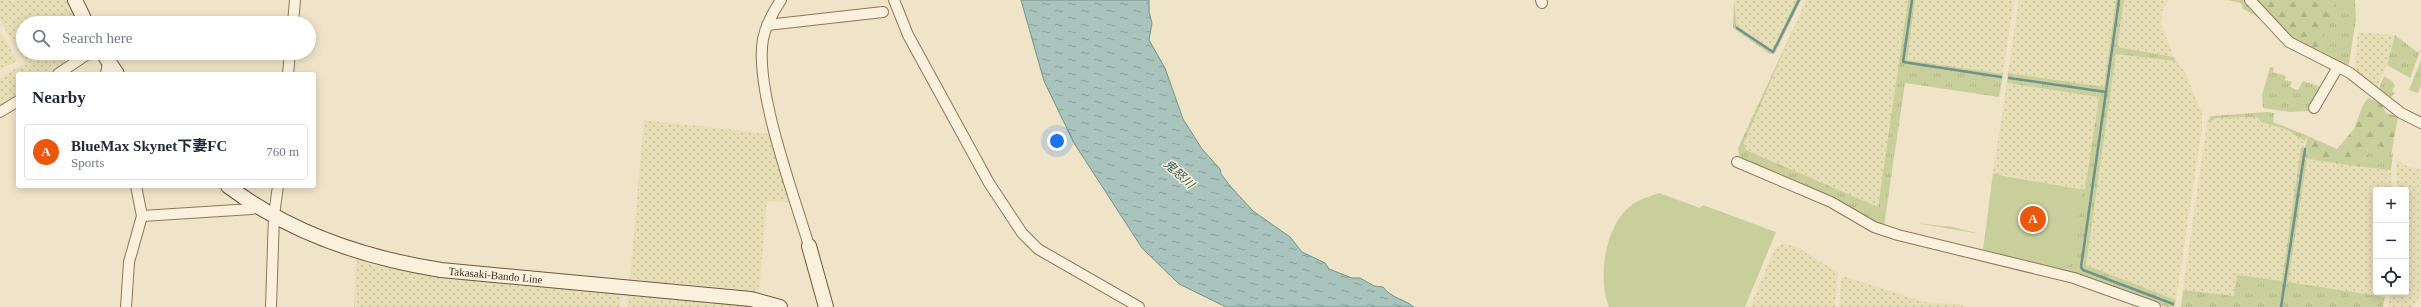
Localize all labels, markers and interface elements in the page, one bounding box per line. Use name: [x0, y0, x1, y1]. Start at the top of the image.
search box: [16, 16, 316, 60]
icon: search: [30, 27, 52, 49]
text: Search here: [62, 30, 132, 46]
text: Nearby: [32, 88, 86, 107]
your location: [1047, 131, 1067, 151]
text: BlueMax Skynet下妻FC: [71, 138, 227, 154]
text: A: [41, 144, 51, 159]
text: 760 m: [266, 144, 299, 159]
text: Sports: [71, 155, 104, 170]
water label: 鬼怒川: [1161, 157, 1198, 193]
map controls: [2373, 187, 2409, 295]
button: +: [2373, 187, 2409, 223]
pin: A: [2020, 204, 2046, 234]
button: −: [2373, 223, 2409, 259]
button: locate: [2373, 259, 2409, 295]
street label: Takasaki-Bando Line: [448, 265, 543, 285]

